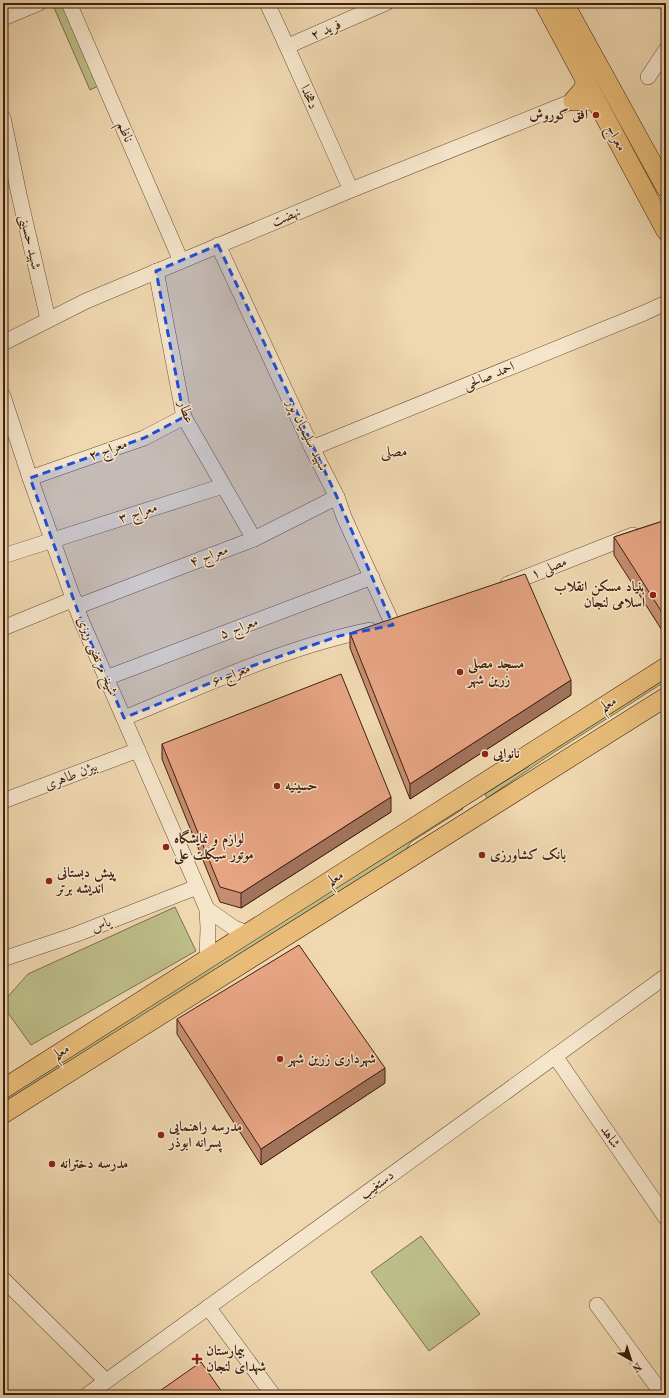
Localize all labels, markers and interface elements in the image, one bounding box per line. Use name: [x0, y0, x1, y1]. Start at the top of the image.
street label: فرید ۲: [309, 17, 344, 44]
street label: دهخدا: [298, 83, 320, 111]
place label: افق کوروش: [529, 108, 588, 123]
marker: افق کوروش: [591, 110, 601, 120]
street label: ناظم: [109, 120, 136, 147]
street label: معراج: [599, 122, 629, 156]
street label: نهضت: [270, 205, 303, 231]
street label: شهید حسینی: [15, 213, 43, 271]
street label: احمد صالحی: [461, 359, 517, 394]
street label: شهید سلیمیان پور: [280, 395, 330, 474]
street label: عطار: [174, 397, 196, 425]
street label: معراج ۲: [87, 437, 131, 468]
district label: مصلی: [381, 445, 407, 462]
street label: معراج ۳: [117, 500, 161, 531]
street label: معراج ۴: [188, 542, 232, 574]
street label: مصلی ۱: [529, 555, 570, 583]
place label: بنیاد مسکن انقلاب اسلامی لنجان: [554, 579, 645, 611]
marker: بنیاد مسکن انقلاب اسلامی لنجان: [648, 590, 658, 600]
street label: معراج ۵: [218, 614, 262, 646]
street label: شیخ مرتضی ریزی: [70, 615, 120, 699]
place label: مسجد مصلی زرین شهر: [466, 657, 524, 689]
street label: معراج ۶: [210, 661, 254, 694]
marker: مسجد مصلی زرین شهر: [455, 667, 465, 677]
street label: معلم: [597, 693, 623, 720]
place label: نانوایی: [492, 747, 520, 763]
marker: نانوایی: [480, 749, 490, 759]
street label: بیژن طاهری: [43, 759, 100, 793]
place label: حسینیه: [285, 779, 318, 794]
marker: حسینیه: [272, 781, 282, 791]
place label: لوازم و نمایشگاه موتور سیکلت علی: [173, 829, 254, 865]
marker: لوازم و نمایشگاه موتور سیکلت علی: [161, 842, 171, 852]
place label: بانک کشاورزی: [490, 846, 566, 863]
marker: بانک کشاورزی: [477, 850, 487, 860]
place label: پیش دبستانی اندیشه برتر: [55, 866, 117, 896]
street label: معلم: [324, 867, 350, 894]
marker: پیش دبستانی اندیشه برتر: [44, 876, 54, 886]
street label: یاس: [89, 914, 114, 936]
street label: معلم: [50, 1041, 76, 1068]
place label: شهرداری زرین شهر: [286, 1052, 376, 1068]
marker: شهرداری زرین شهر: [275, 1054, 285, 1064]
place label: مدرسه راهنمایی پسرانه ابوذر: [167, 1120, 242, 1153]
street label: شاهد: [597, 1123, 623, 1151]
marker: مدرسه راهنمایی پسرانه ابوذر: [156, 1130, 166, 1140]
place label: مدرسه دخترانه: [60, 1157, 128, 1172]
marker: مدرسه دخترانه: [47, 1159, 57, 1169]
street label: دستغیب: [357, 1168, 398, 1204]
north arrow: [611, 1340, 651, 1380]
place label: بیمارستان شهدای لنجان: [206, 1344, 266, 1376]
marker: بیمارستان شهدای لنجان: [191, 1353, 203, 1365]
text: N: [629, 1360, 643, 1374]

